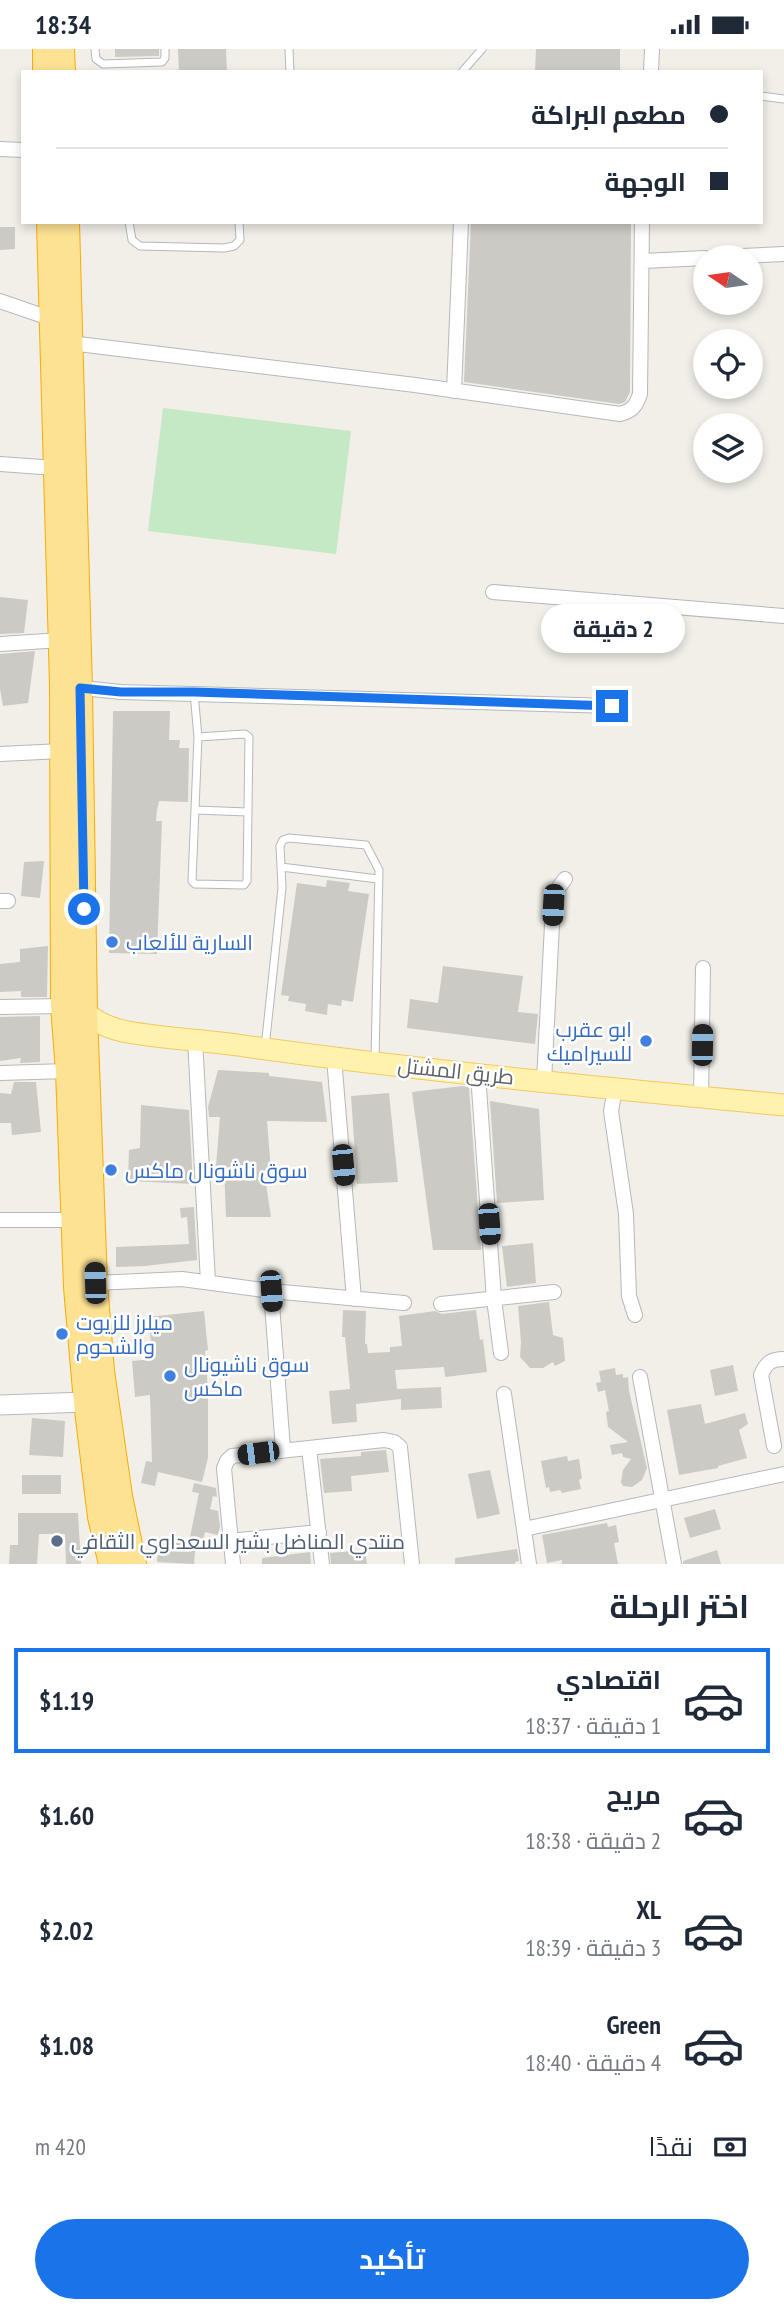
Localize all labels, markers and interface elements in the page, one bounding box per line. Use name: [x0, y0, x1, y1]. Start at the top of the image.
text: 18:34: [35, 8, 91, 41]
text: مطعم البراكة: [531, 98, 686, 131]
text: الوجهة: [605, 165, 686, 198]
north arrow: [693, 245, 763, 315]
map controls: [693, 245, 763, 483]
button: locate: [693, 329, 763, 399]
button: layers: [693, 413, 763, 483]
callout: 2 دقيقة: [540, 605, 684, 653]
text: 2 دقيقة: [573, 614, 653, 643]
route end: [596, 690, 628, 722]
car: [542, 883, 565, 927]
route start: [68, 893, 100, 925]
place label: السارية للألعاب: [126, 929, 253, 956]
marker: السارية للألعاب: [104, 934, 120, 950]
place label: ابو عقرب للسيراميك: [547, 1016, 632, 1067]
car: [692, 1024, 713, 1066]
marker: ابو عقرب للسيراميك: [638, 1033, 654, 1049]
street label: طريق المشتل: [396, 1051, 516, 1091]
car: [331, 1143, 356, 1187]
place label: سوق ناشونال ماكس: [125, 1157, 308, 1184]
marker: سوق ناشونال ماكس: [103, 1162, 119, 1178]
car: [478, 1202, 501, 1246]
car: [84, 1262, 107, 1304]
car: [260, 1269, 283, 1313]
place label: ميلرز للزيوت والشحوم: [76, 1309, 173, 1361]
marker: ميلرز للزيوت والشحوم: [54, 1326, 70, 1342]
place label: سوق ناشيونال ماكس: [184, 1351, 309, 1402]
marker: سوق ناشيونال ماكس: [162, 1368, 178, 1384]
car: [236, 1440, 281, 1466]
place label: منتدي المناضل بشير السعداوي الثقافي: [71, 1528, 405, 1558]
marker: منتدي المناضل بشير السعداوي الثقافي: [49, 1533, 65, 1549]
text: اختر الرحلة: [609, 1585, 749, 1627]
text: اقتصادي: [556, 1663, 661, 1696]
icon: car: [682, 1669, 745, 1732]
text: $1.19: [39, 1684, 94, 1717]
text: 1 دقيقة · 18:37: [525, 1711, 661, 1740]
text: مريح: [606, 1778, 661, 1811]
icon: car: [682, 1784, 745, 1847]
text: $1.60: [39, 1799, 94, 1832]
text: 2 دقيقة · 18:38: [525, 1826, 661, 1855]
text: XL: [636, 1893, 661, 1926]
icon: car: [682, 1899, 745, 1962]
text: $2.02: [39, 1914, 94, 1947]
text: 3 دقيقة · 18:39: [525, 1933, 661, 1962]
text: Green: [606, 2008, 661, 2041]
icon: car: [682, 2014, 745, 2077]
text: $1.08: [39, 2029, 94, 2062]
text: 4 دقيقة · 18:40: [525, 2048, 661, 2077]
icon: cash: [711, 2128, 749, 2166]
text: نقدًا: [649, 2130, 693, 2163]
text: 420 m: [35, 2132, 86, 2161]
button: تأكيد: [35, 2219, 749, 2299]

